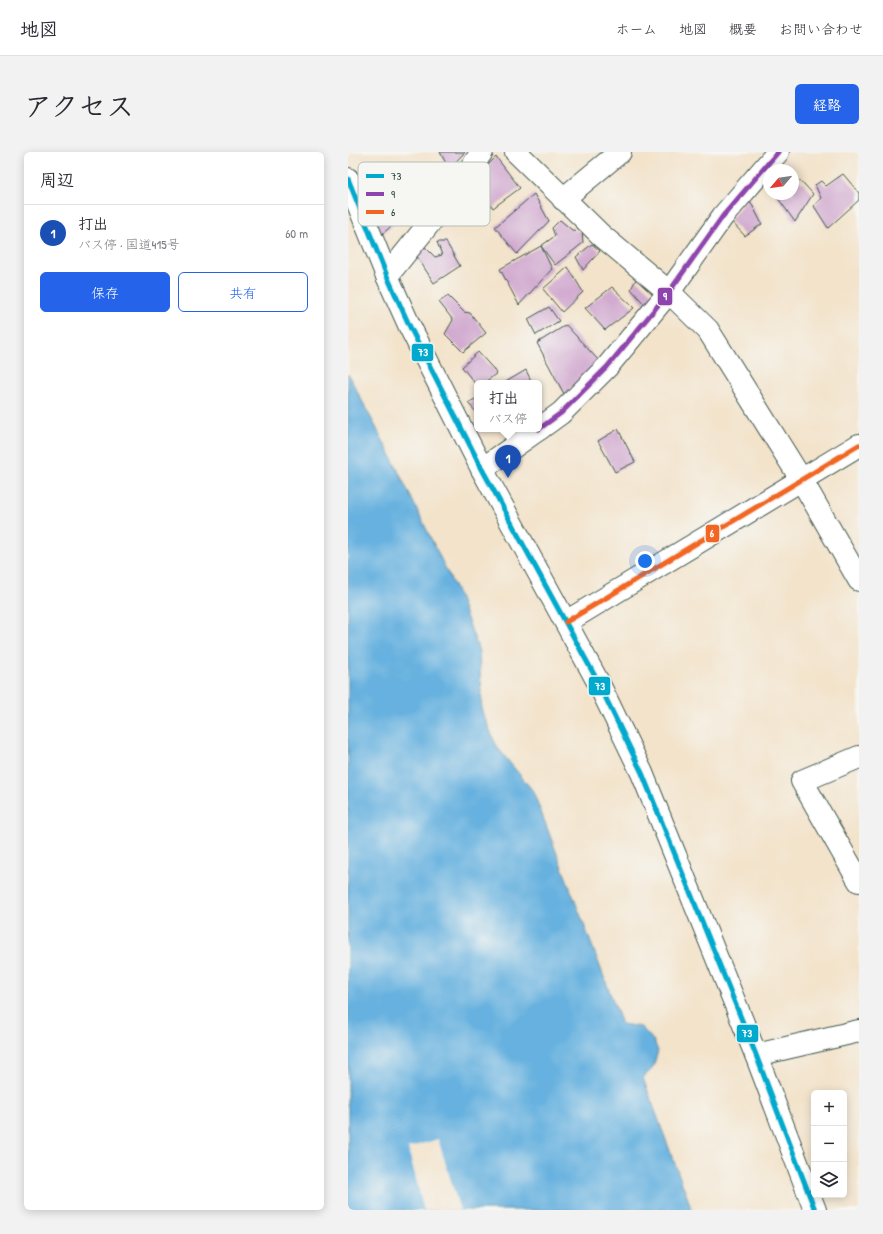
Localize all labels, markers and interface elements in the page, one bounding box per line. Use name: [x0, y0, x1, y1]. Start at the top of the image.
text: 地図: [20, 16, 58, 42]
text: ホーム: [616, 19, 657, 38]
text: 地図: [679, 19, 707, 38]
text: 概要: [729, 19, 757, 38]
text: お問い合わせ: [779, 19, 863, 38]
button: 経路: [795, 84, 859, 124]
text: アクセス: [24, 87, 134, 125]
legend: [358, 162, 490, 226]
north arrow: [763, 164, 799, 200]
text: 周辺: [40, 168, 74, 191]
text: 73: [391, 169, 401, 183]
text: 9: [391, 187, 395, 201]
text: 6: [391, 205, 396, 219]
text: 打出: [78, 213, 108, 234]
text: 1: [51, 224, 55, 242]
text: 60 m: [285, 224, 308, 242]
text: バス停 · 国道415号: [78, 235, 180, 253]
button: 保存: [40, 272, 170, 312]
button: 共有: [178, 272, 308, 312]
line badge: 9: [657, 287, 673, 306]
text: 9: [663, 289, 667, 303]
line badge: 73: [411, 343, 434, 362]
text: 73: [417, 345, 428, 359]
popup: [474, 380, 542, 432]
text: 打出: [488, 387, 519, 408]
text: バス停: [488, 409, 528, 427]
pin: 1: [495, 445, 521, 478]
line badge: 6: [705, 524, 720, 543]
text: 6: [710, 526, 715, 540]
your location: [635, 551, 655, 571]
line badge: 73: [588, 676, 611, 696]
text: 73: [594, 679, 605, 693]
line badge: 73: [736, 1024, 759, 1043]
text: 73: [741, 1026, 752, 1040]
map controls: [811, 1090, 847, 1198]
button: +: [811, 1090, 847, 1126]
button: −: [811, 1126, 847, 1162]
button: layers: [811, 1162, 847, 1198]

